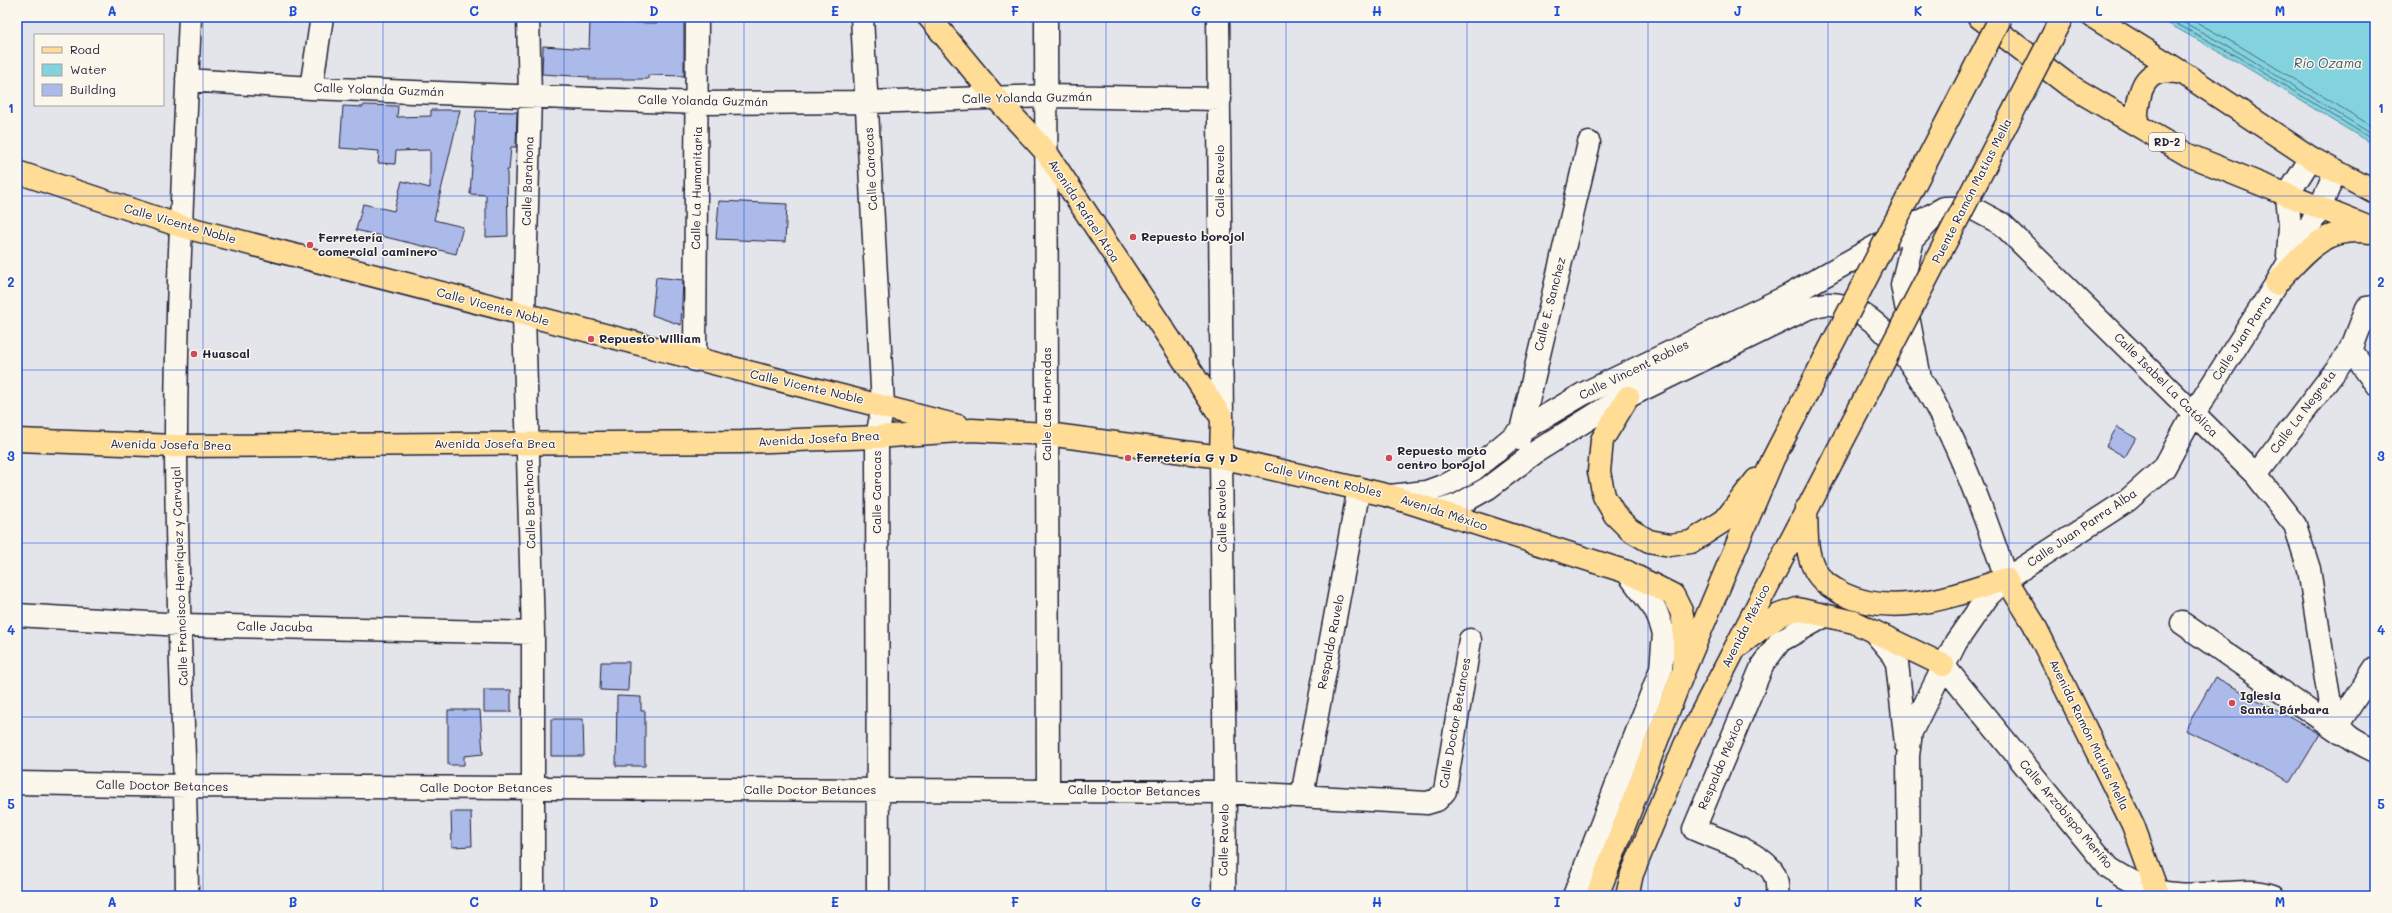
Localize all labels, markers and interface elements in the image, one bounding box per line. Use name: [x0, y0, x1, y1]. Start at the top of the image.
text: A: [107, 2, 117, 19]
text: B: [289, 2, 298, 19]
text: C: [469, 2, 479, 19]
text: D: [649, 2, 659, 19]
text: E: [831, 2, 839, 19]
text: F: [1011, 2, 1019, 19]
text: G: [1191, 2, 1201, 19]
text: H: [1372, 2, 1382, 19]
text: I: [1554, 2, 1561, 19]
text: J: [1734, 2, 1742, 19]
text: K: [1914, 2, 1923, 19]
text: L: [2095, 2, 2103, 19]
text: M: [2275, 2, 2285, 19]
legend: [34, 34, 164, 106]
text: Road: [70, 41, 100, 57]
water label: Río Ozama: [2294, 54, 2362, 71]
text: Water: [70, 61, 107, 77]
street label: Calle Yolanda Guzmán: [314, 79, 444, 99]
text: Building: [70, 81, 116, 97]
street label: Calle Yolanda Guzmán: [962, 88, 1092, 106]
street label: Calle Yolanda Guzmán: [638, 91, 768, 109]
text: 1: [8, 99, 14, 116]
text: 1: [2378, 99, 2384, 116]
street label: Puente Ramón Matías Mella: [1928, 115, 2015, 266]
street label: Calle La Humanitaria: [687, 126, 705, 250]
street label: Calle Caracas: [860, 127, 880, 211]
road number: RD-2: [2149, 133, 2185, 151]
street label: Calle Barahona: [517, 136, 537, 226]
street label: Calle Ravelo: [1211, 145, 1227, 217]
street label: Avenida Rafael Atoa: [1045, 156, 1124, 265]
street label: Calle Vicente Noble: [122, 199, 238, 247]
place label: Repuesto borojol: [1141, 228, 1245, 244]
place label: Ferretería comercial caminero: [318, 229, 437, 259]
marker: Repuesto borojol: [1128, 232, 1138, 242]
marker: Ferretería comercial caminero: [305, 240, 315, 250]
street label: Calle E. Sanchez: [1530, 255, 1569, 352]
text: 2: [7, 273, 15, 290]
text: 2: [2377, 273, 2385, 290]
street label: Calle Vicente Noble: [435, 283, 552, 329]
street label: Calle Juan Parra: [2208, 292, 2275, 383]
street label: Calle Isabel La Católica: [2111, 329, 2222, 440]
place label: Repuesto William: [599, 330, 701, 346]
marker: Repuesto William: [586, 334, 596, 344]
street label: Calle Vincent Robles: [1576, 335, 1691, 403]
place label: Huascal: [202, 345, 250, 361]
street label: Calle Las Honradas: [1038, 347, 1054, 461]
marker: Huascal: [189, 349, 199, 359]
street label: Calle Vicente Noble: [749, 365, 866, 407]
street label: Calle La Negreta: [2266, 366, 2339, 456]
street label: Avenida Josefa Brea: [758, 427, 880, 449]
street label: Avenida Josefa Brea: [110, 435, 232, 453]
street label: Avenida Josefa Brea: [434, 435, 556, 451]
place label: Repuesto moto centro borojol: [1397, 442, 1486, 472]
text: 3: [7, 447, 15, 464]
text: 3: [2377, 447, 2385, 464]
place label: Ferretería G y D: [1136, 449, 1238, 465]
street label: Calle Caracas: [868, 450, 884, 534]
marker: Ferretería G y D: [1123, 453, 1133, 463]
marker: Repuesto moto centro borojol: [1384, 453, 1394, 463]
street label: Calle Vincent Robles: [1263, 458, 1384, 500]
street label: Calle Barahona: [519, 459, 539, 549]
street label: Calle Francisco Henríquez y Carvajal: [167, 466, 191, 686]
street label: Calle Ravelo: [1212, 480, 1230, 552]
street label: Calle Juan Parra Alba: [2023, 484, 2139, 570]
street label: Avenida México: [1399, 490, 1490, 534]
street label: Avenida México: [1717, 581, 1773, 670]
street label: Respaldo Ravelo: [1313, 593, 1347, 691]
street label: Calle Jacuba: [237, 617, 313, 635]
text: 4: [7, 621, 15, 638]
text: 4: [2377, 621, 2385, 638]
street label: Calle Doctor Betances: [1435, 656, 1473, 790]
street label: Avenida Ramón Matías Mella: [2046, 656, 2134, 813]
place label: Iglesia Santa Bárbara: [2240, 687, 2329, 717]
marker: Iglesia Santa Bárbara: [2227, 698, 2237, 708]
street label: Respaldo México: [1693, 715, 1747, 812]
street label: Calle Arzobispo Meriño: [2016, 756, 2117, 871]
street label: Calle Doctor Betances: [96, 776, 229, 794]
street label: Calle Doctor Betances: [420, 779, 552, 795]
street label: Calle Doctor Betances: [744, 781, 876, 797]
street label: Calle Doctor Betances: [1068, 781, 1201, 799]
text: 5: [7, 795, 15, 812]
text: 5: [2377, 795, 2385, 812]
street label: Calle Ravelo: [1214, 804, 1232, 876]
text: A: [107, 893, 117, 910]
text: B: [289, 893, 298, 910]
text: C: [469, 893, 479, 910]
text: D: [649, 893, 659, 910]
text: E: [831, 893, 839, 910]
text: F: [1011, 893, 1019, 910]
text: G: [1191, 893, 1201, 910]
text: H: [1372, 893, 1382, 910]
text: I: [1554, 893, 1561, 910]
text: J: [1734, 893, 1742, 910]
text: K: [1914, 893, 1923, 910]
text: L: [2095, 893, 2103, 910]
text: M: [2275, 893, 2285, 910]

